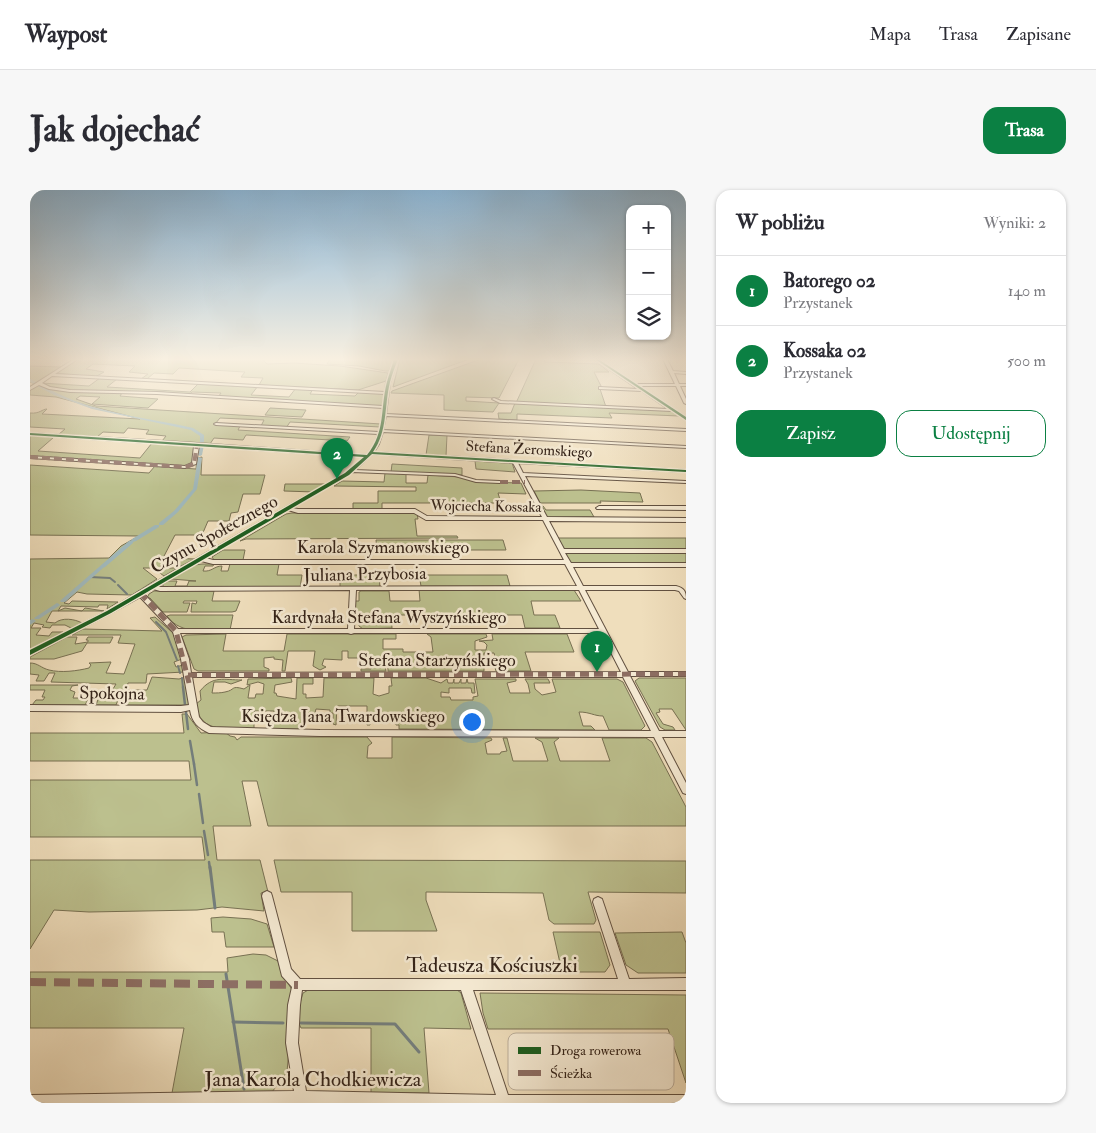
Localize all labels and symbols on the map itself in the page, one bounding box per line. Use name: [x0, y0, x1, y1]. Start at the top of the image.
street label: Stefana Żeromskiego: [465, 435, 593, 462]
pin: 2: [321, 438, 353, 479]
street label: Czynu Społecznego: [147, 490, 282, 579]
street label: Wojciecha Kossaka: [429, 496, 543, 517]
street label: Karola Szymanowskiego: [297, 536, 470, 559]
street label: Juliana Przybosia: [302, 562, 427, 587]
street label: Kardynała Stefana Wyszyńskiego: [272, 606, 507, 629]
pin: 1: [581, 631, 613, 672]
street label: Stefana Starzyńskiego: [358, 649, 516, 672]
street label: Spokojna: [79, 681, 146, 706]
street label: Księdza Jana Twardowskiego: [241, 705, 445, 728]
your location: [459, 709, 485, 735]
street label: Tadeusza Kościuszki: [406, 952, 578, 979]
legend: [508, 1033, 674, 1090]
text: Droga rowerowa: [550, 1042, 642, 1059]
text: Ścieżka: [550, 1065, 592, 1082]
street label: Jana Karola Chodkiewicza: [204, 1066, 422, 1093]

